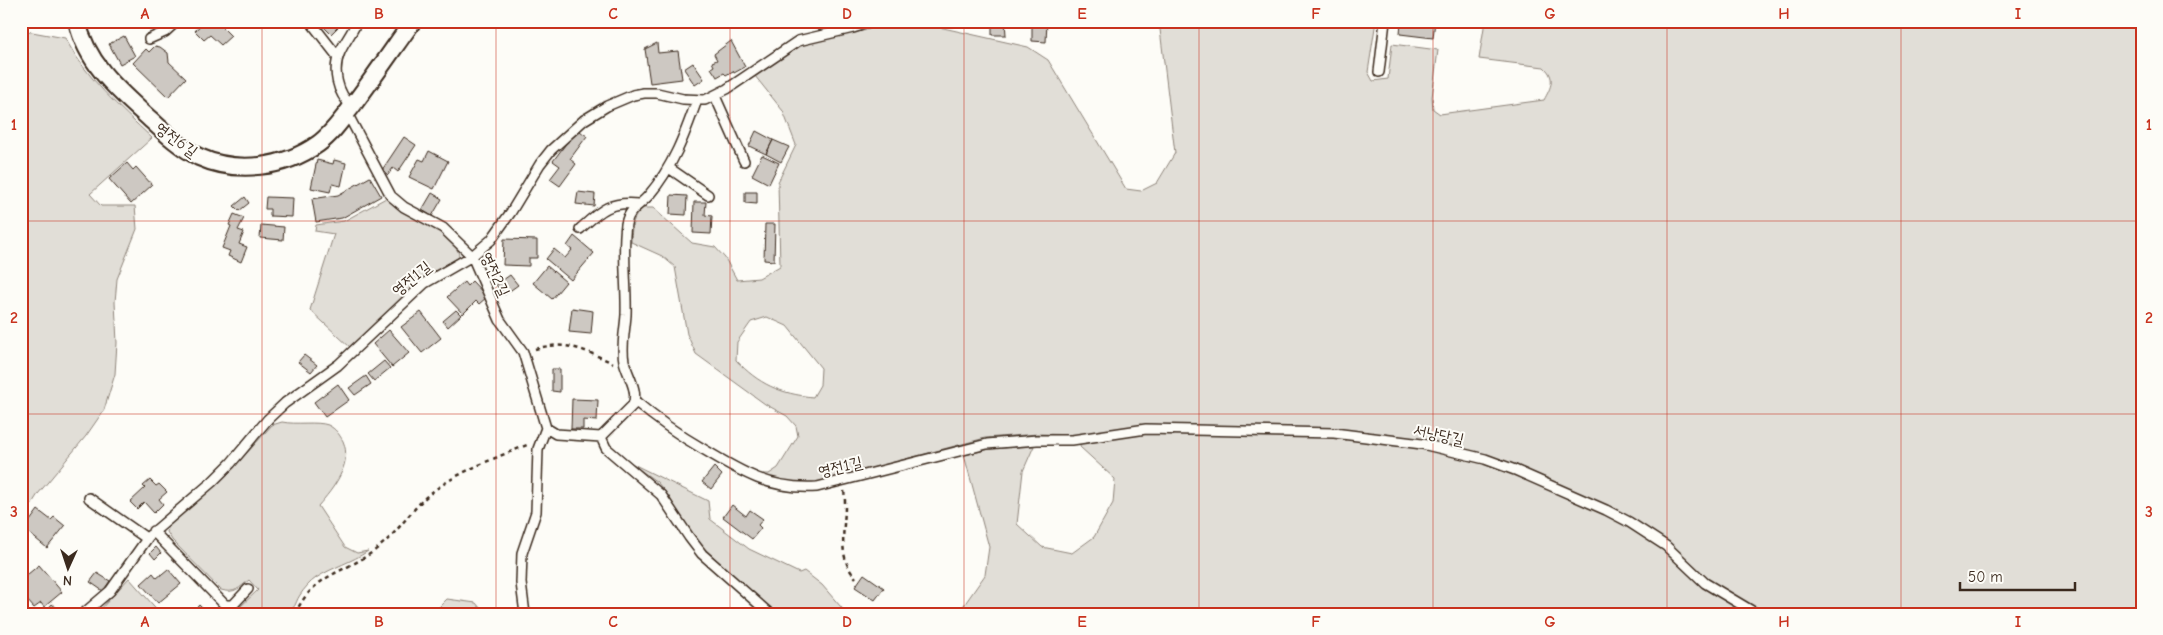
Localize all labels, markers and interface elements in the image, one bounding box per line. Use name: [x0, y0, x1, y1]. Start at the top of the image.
text: A: [141, 5, 150, 23]
text: B: [374, 5, 384, 23]
text: C: [608, 5, 618, 23]
text: D: [842, 5, 852, 23]
text: E: [1077, 5, 1087, 23]
text: F: [1311, 5, 1321, 23]
text: G: [1544, 5, 1556, 23]
text: H: [1778, 5, 1790, 23]
text: I: [2015, 5, 2021, 23]
text: 1: [11, 116, 17, 134]
text: 1: [2146, 116, 2152, 134]
street label: 영전6길: [152, 119, 201, 161]
street label: 영전2길: [477, 249, 513, 300]
street label: 영전1길: [388, 258, 435, 300]
text: 2: [10, 309, 18, 327]
text: 2: [2145, 309, 2153, 327]
street label: 서낭당길: [1412, 421, 1466, 449]
street label: 영전1길: [816, 453, 864, 481]
text: 3: [10, 503, 18, 521]
text: 3: [2145, 503, 2153, 521]
north arrow: [42, 542, 92, 592]
scale bar: [1960, 560, 2076, 592]
text: 50 m: [1968, 568, 2003, 586]
text: N: [62, 572, 72, 589]
text: A: [141, 613, 150, 631]
text: B: [374, 613, 384, 631]
text: C: [608, 613, 618, 631]
text: D: [842, 613, 852, 631]
text: E: [1077, 613, 1087, 631]
text: F: [1311, 613, 1321, 631]
text: G: [1544, 613, 1556, 631]
text: H: [1778, 613, 1790, 631]
text: I: [2015, 613, 2021, 631]

